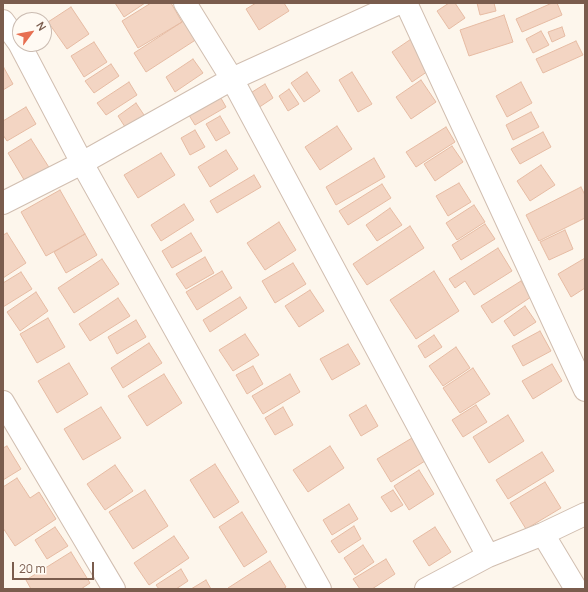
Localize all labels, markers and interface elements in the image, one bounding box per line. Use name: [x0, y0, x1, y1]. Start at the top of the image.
north arrow: [12, 12, 52, 52]
text: N: [33, 19, 50, 33]
scale bar: [14, 554, 96, 580]
text: 20 m: [19, 560, 46, 577]

